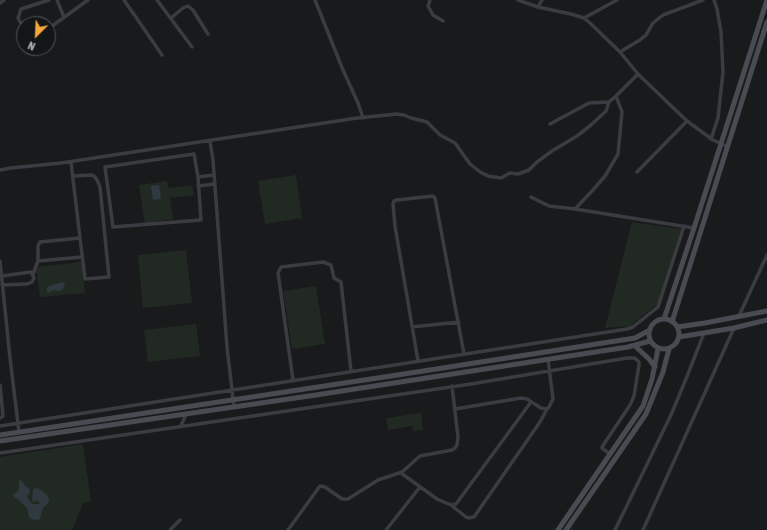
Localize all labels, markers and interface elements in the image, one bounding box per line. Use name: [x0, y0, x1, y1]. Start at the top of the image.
north arrow: [16, 16, 56, 56]
text: N: [26, 39, 37, 53]

